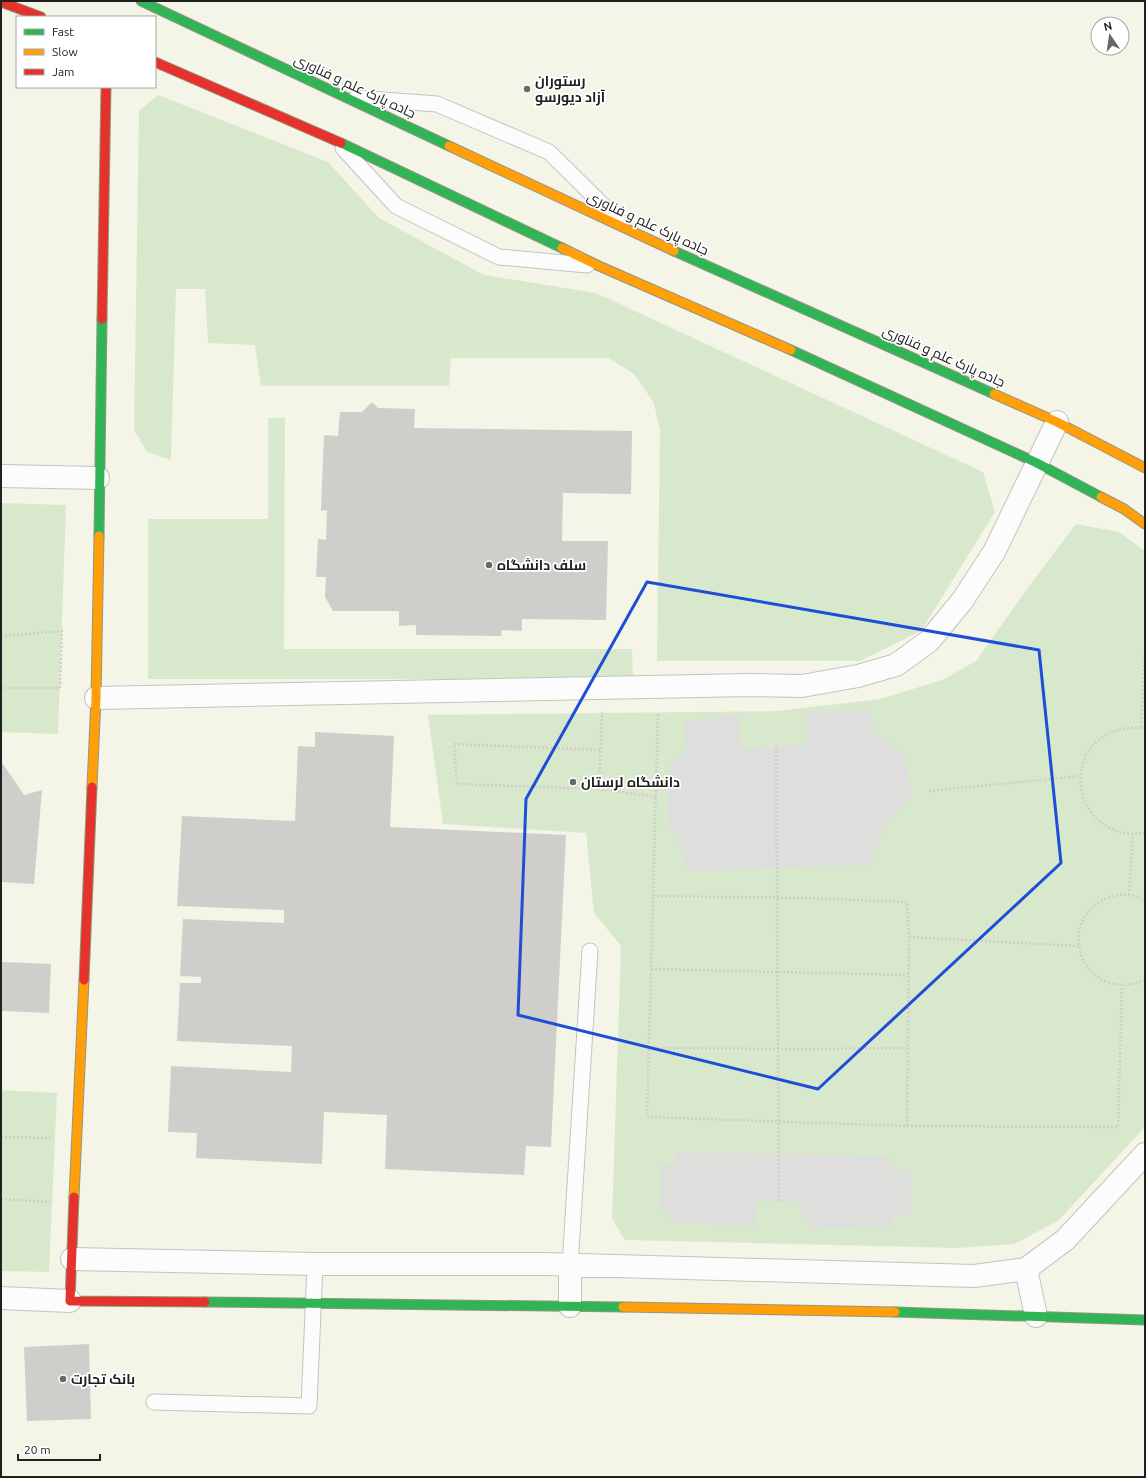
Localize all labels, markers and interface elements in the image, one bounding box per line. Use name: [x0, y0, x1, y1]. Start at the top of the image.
legend: [16, 16, 156, 88]
north arrow: [1090, 16, 1130, 56]
text: N: [1102, 19, 1113, 33]
text: Fast: [52, 25, 74, 38]
text: Slow: [52, 45, 78, 58]
street label: جاده پارک علم و فناوری: [291, 51, 418, 123]
text: Jam: [52, 65, 74, 78]
place label: رستوران آزاد دیورسو: [535, 73, 606, 106]
marker: رستوران آزاد دیورسو: [522, 84, 532, 94]
street label: جاده پارک علم و فناوری: [584, 188, 711, 260]
street label: جاده پارک علم و فناوری: [880, 322, 1008, 392]
place label: سلف دانشگاه: [497, 557, 586, 573]
marker: سلف دانشگاه: [484, 560, 494, 570]
place label: دانشگاه لرستان: [581, 774, 680, 791]
marker: دانشگاه لرستان: [568, 777, 578, 787]
place label: بانک تجارت: [71, 1371, 135, 1387]
marker: بانک تجارت: [58, 1374, 68, 1384]
scale bar: [18, 1436, 100, 1462]
text: 20 m: [24, 1443, 51, 1456]

